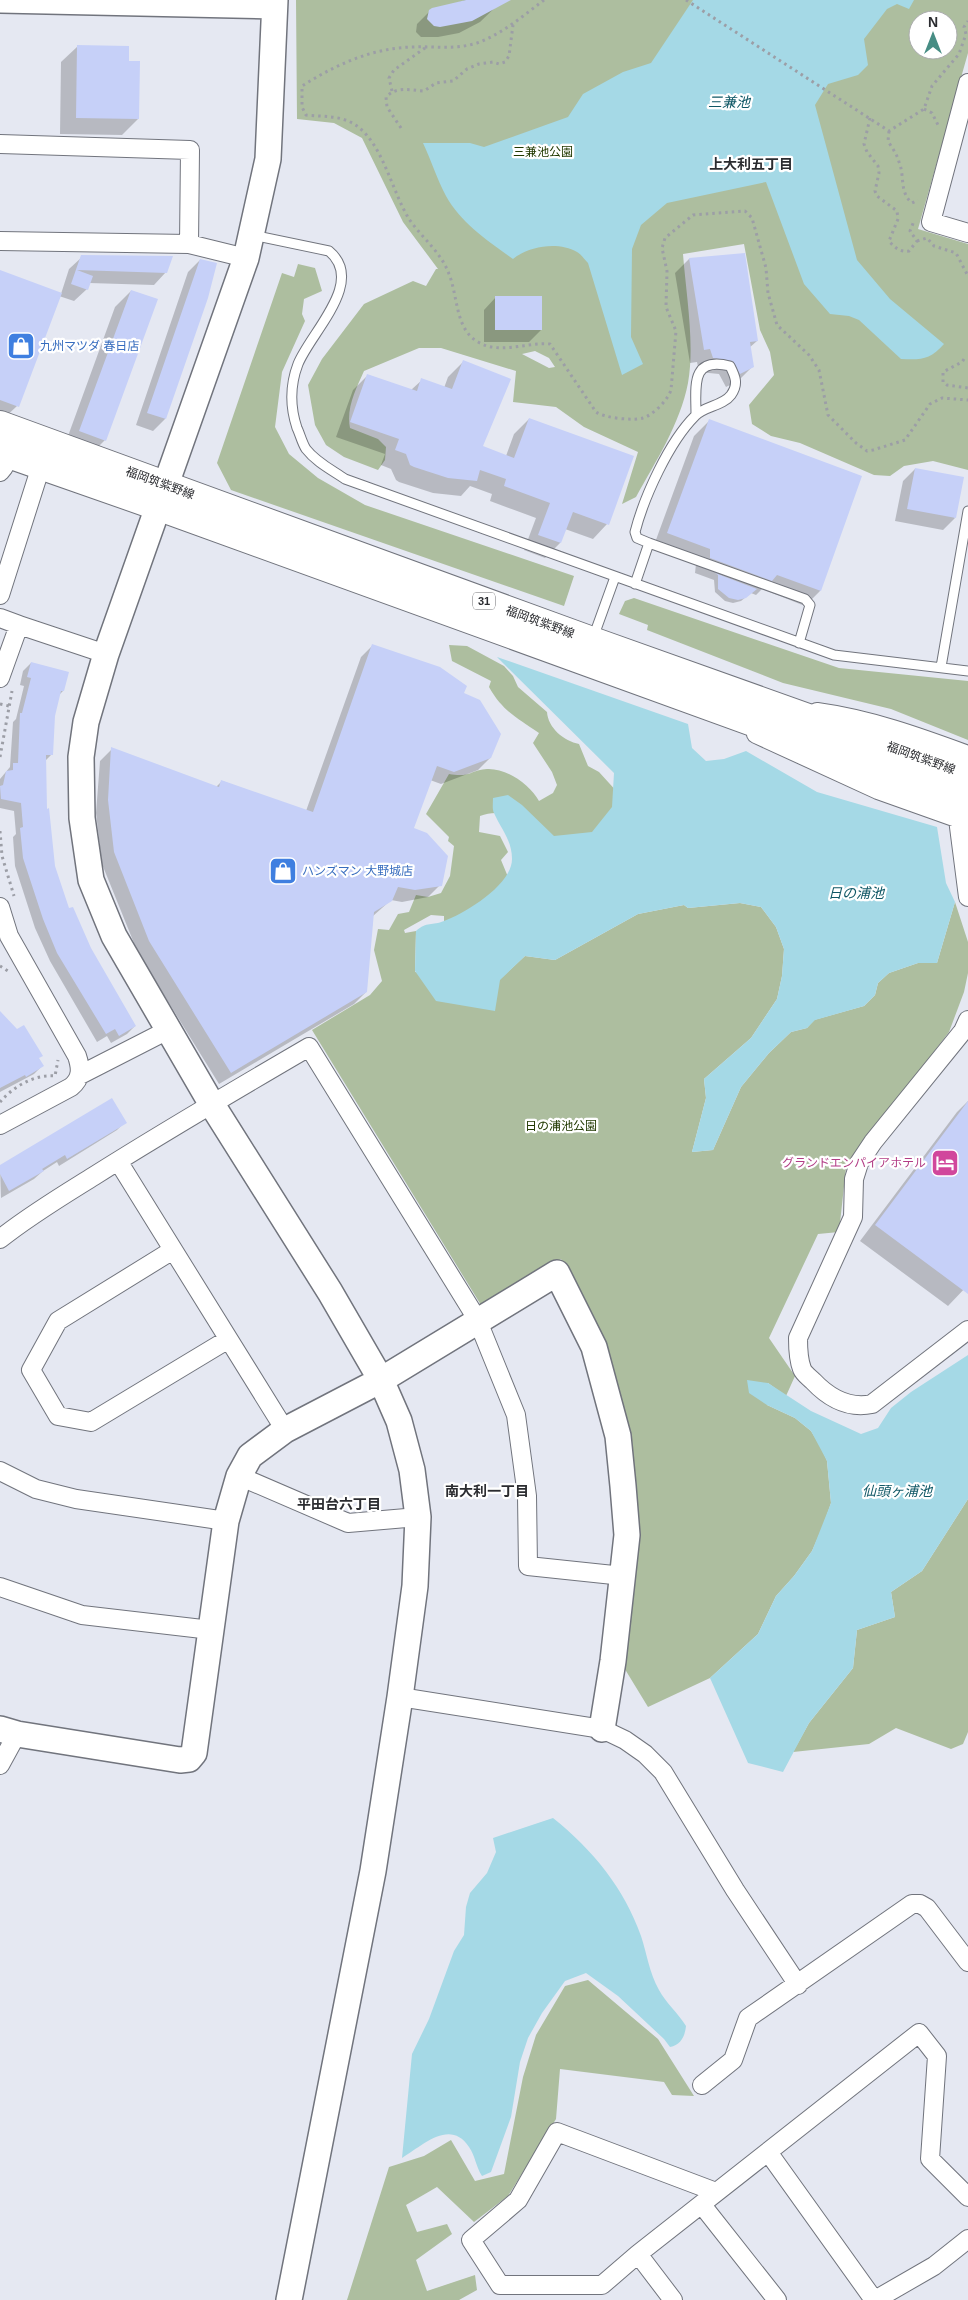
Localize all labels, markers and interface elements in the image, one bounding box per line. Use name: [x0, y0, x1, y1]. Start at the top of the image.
north arrow: [908, 10, 958, 60]
text: N: [928, 14, 938, 30]
water label: 三兼池: [708, 94, 752, 110]
park label: 三兼池公園: [513, 145, 573, 159]
district label: 上大利五丁目: [709, 156, 793, 172]
shop icon: 九州マツダ 春日店: [6, 331, 36, 361]
place label: 九州マツダ 春日店: [40, 339, 139, 353]
street label: 福岡筑紫野線: [124, 464, 196, 502]
road number: 31: [473, 592, 495, 610]
street label: 福岡筑紫野線: [504, 603, 576, 641]
street label: 福岡筑紫野線: [885, 739, 957, 777]
shop icon: ハンズマン 大野城店: [268, 856, 298, 886]
place label: ハンズマン 大野城店: [302, 864, 413, 878]
water label: 日の浦池: [828, 885, 886, 901]
park label: 日の浦池公園: [525, 1119, 597, 1133]
hotel icon: グランドエンパイアホテル: [930, 1148, 960, 1178]
place label: グランドエンパイアホテル: [782, 1156, 926, 1170]
district label: 南大利一丁目: [445, 1483, 529, 1499]
water label: 仙頭ヶ浦池: [862, 1483, 934, 1499]
district label: 平田台六丁目: [297, 1496, 381, 1512]

